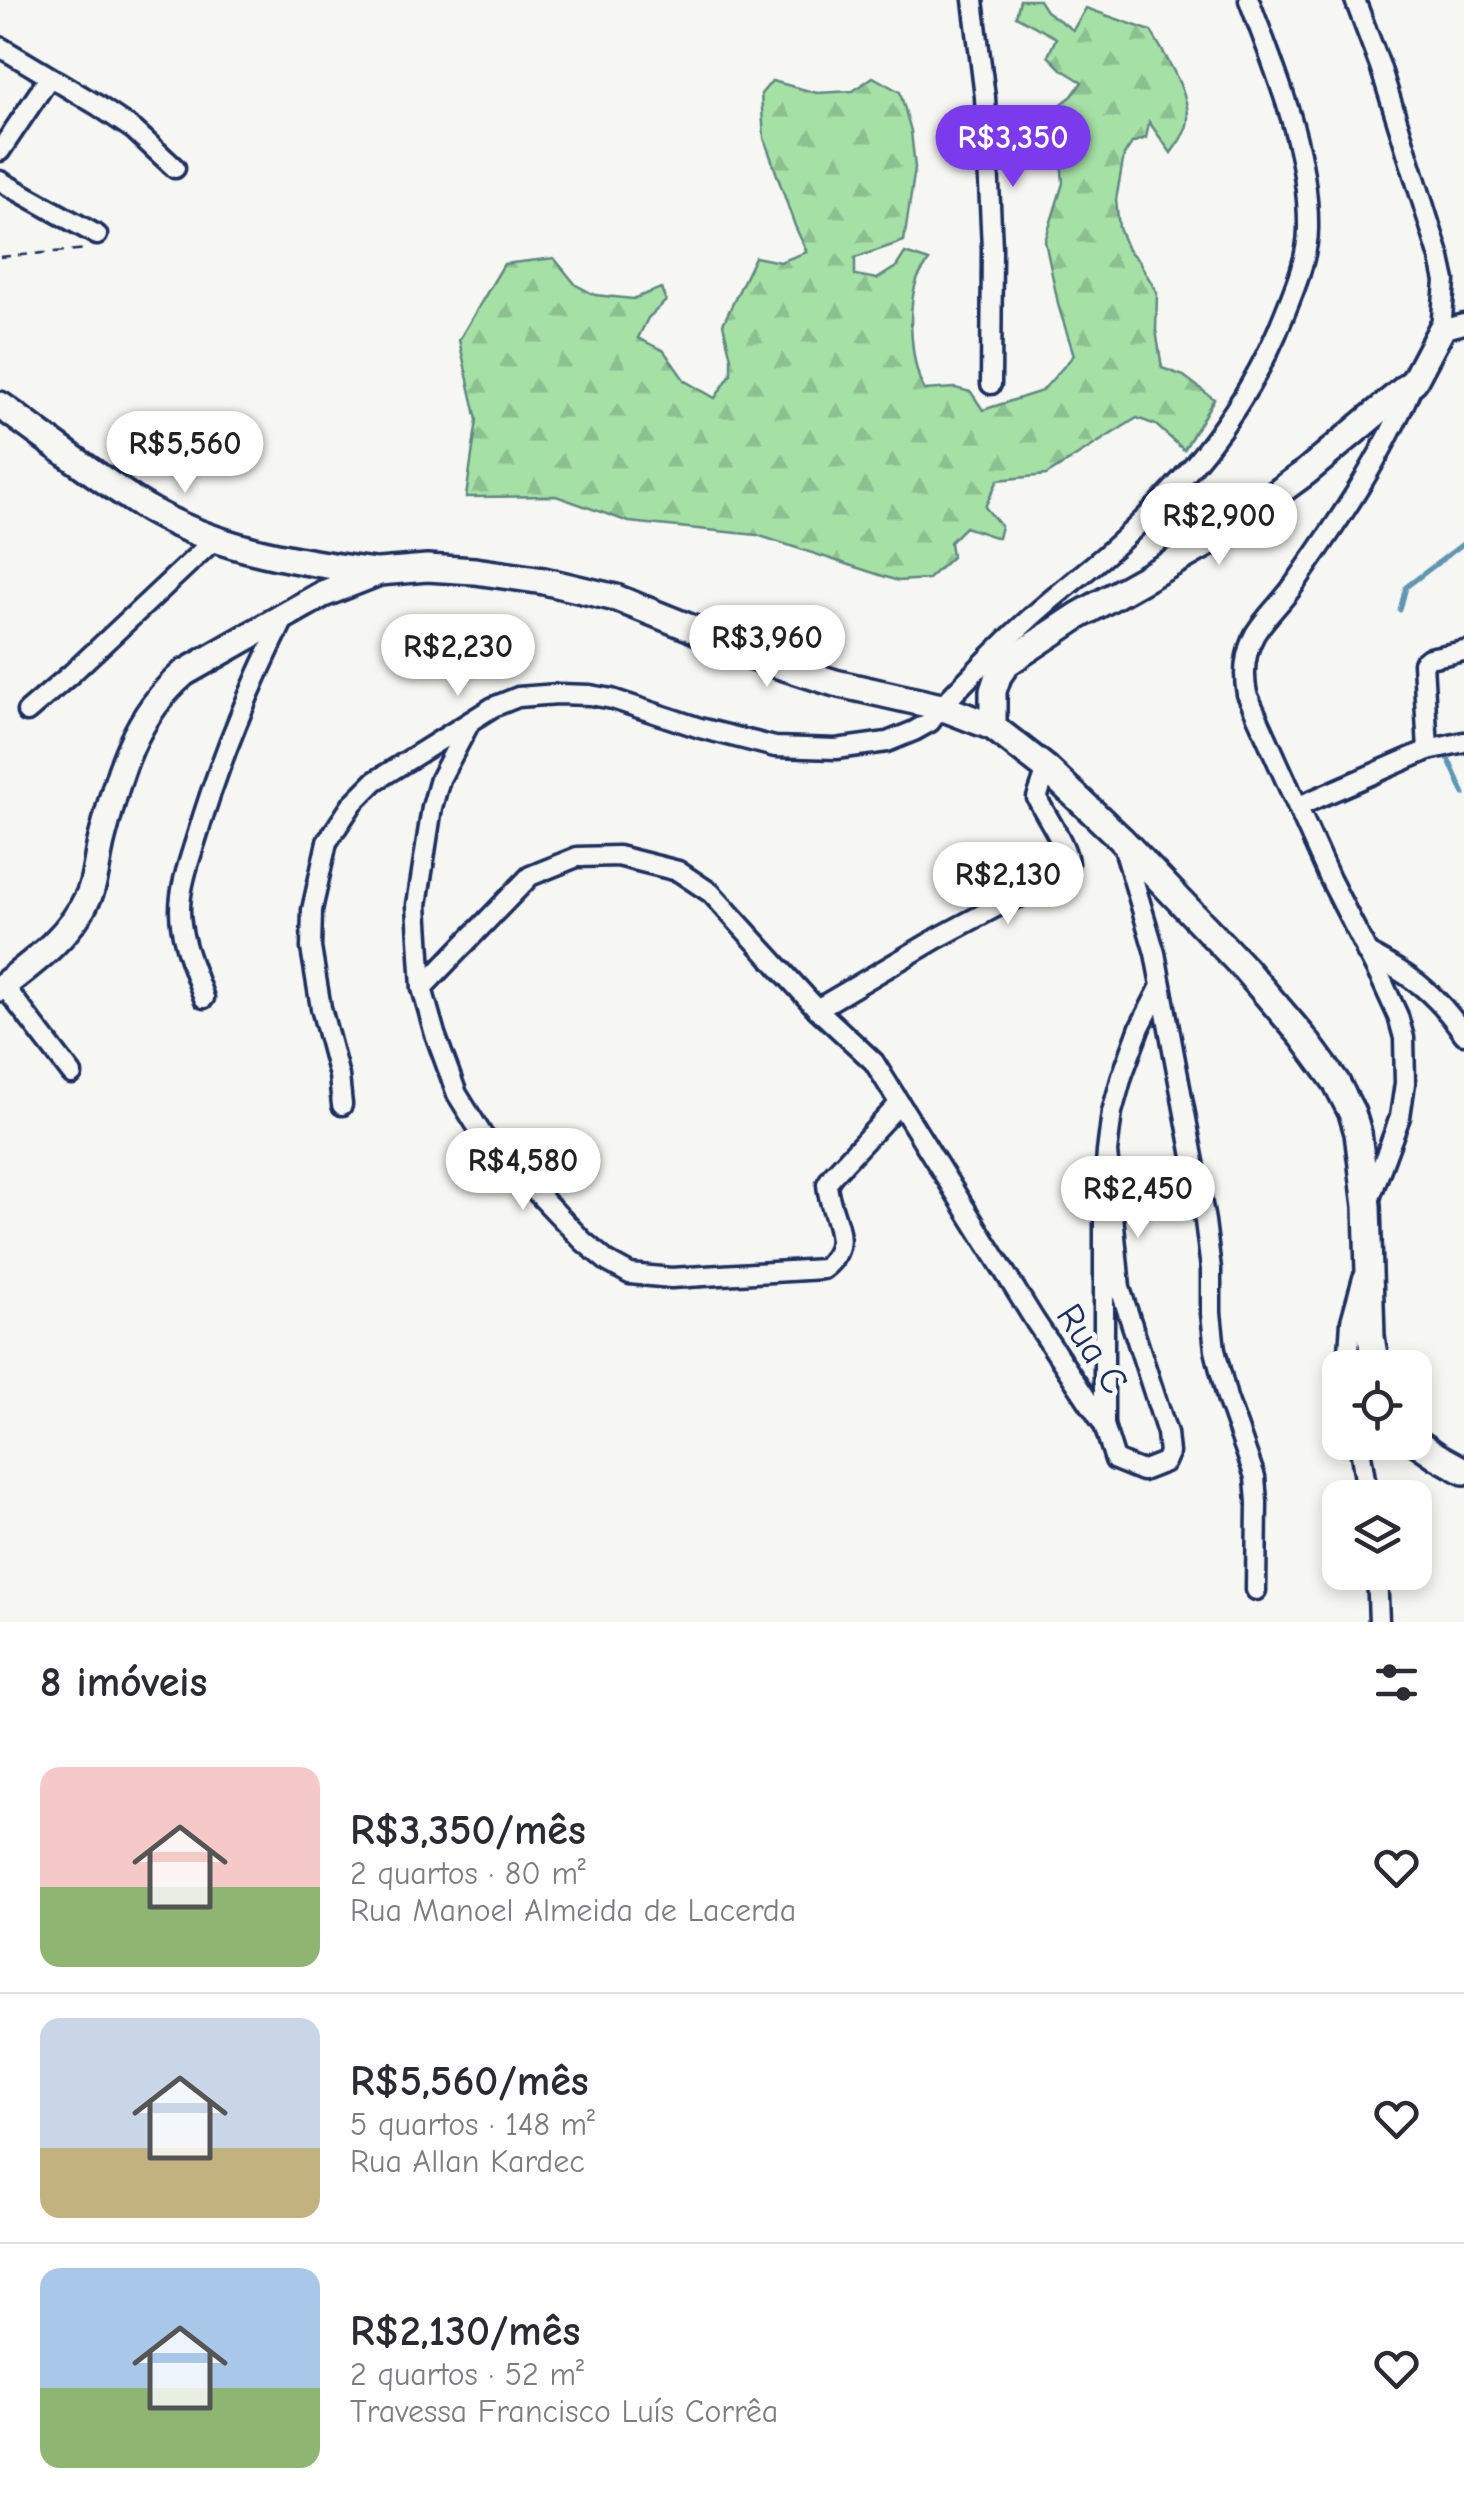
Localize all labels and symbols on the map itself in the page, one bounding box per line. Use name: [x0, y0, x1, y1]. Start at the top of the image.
pin: R$3,350: [921, 105, 1105, 190]
pin: R$5,560: [93, 411, 277, 496]
pin: R$2,900: [1127, 483, 1311, 568]
pin: R$3,960: [675, 605, 859, 690]
pin: R$2,230: [366, 614, 550, 699]
pin: R$2,130: [916, 842, 1100, 927]
pin: R$4,580: [431, 1128, 615, 1213]
pin: R$2,450: [1046, 1156, 1230, 1241]
street label: Rua C: [1047, 1296, 1137, 1402]

